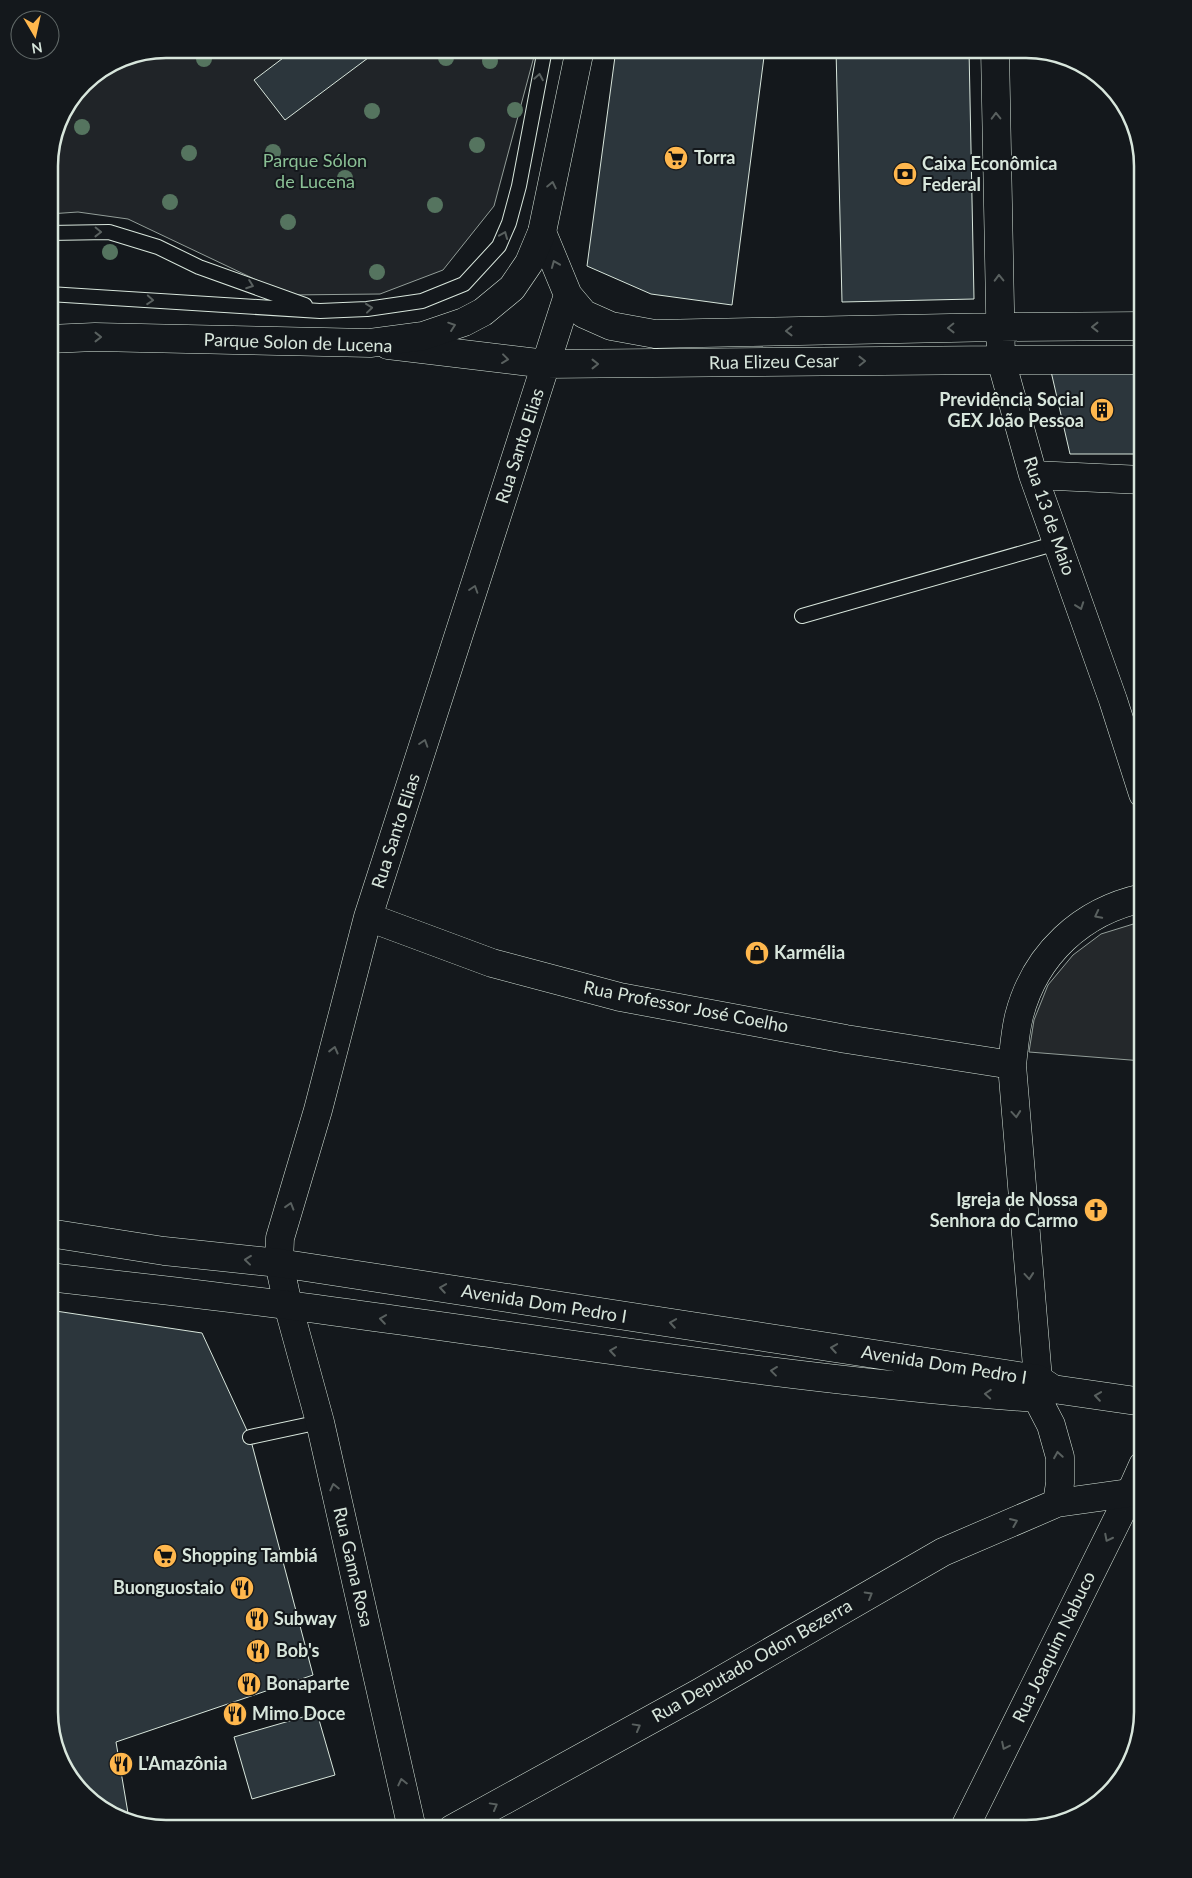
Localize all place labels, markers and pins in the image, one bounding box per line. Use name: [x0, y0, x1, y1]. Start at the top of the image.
supermarket icon: Torra: [663, 145, 689, 171]
place label: Torra: [694, 146, 735, 168]
place label: Caixa Econômica Federal: [922, 152, 1057, 195]
bank icon: Caixa Econômica Federal: [892, 161, 918, 187]
place label: Previdência Social GEX João Pessoa: [939, 388, 1084, 431]
building icon: Previdência Social GEX João Pessoa: [1089, 397, 1115, 423]
shop icon: Karmélia: [744, 940, 770, 966]
place label: Karmélia: [774, 941, 845, 963]
place label: Igreja de Nossa Senhora do Carmo: [930, 1188, 1078, 1231]
church icon: Igreja de Nossa Senhora do Carmo: [1083, 1197, 1109, 1223]
supermarket icon: Shopping Tambiá: [152, 1543, 178, 1569]
place label: Shopping Tambiá: [182, 1544, 318, 1566]
restaurant icon: Buonguostaio: [229, 1575, 255, 1601]
place label: Buonguostaio: [113, 1576, 224, 1598]
restaurant icon: Subway: [244, 1606, 270, 1632]
place label: Subway: [274, 1607, 337, 1629]
restaurant icon: Bob's: [245, 1638, 271, 1664]
place label: Bob's: [276, 1639, 319, 1661]
restaurant icon: Bonaparte: [236, 1671, 262, 1697]
place label: Bonaparte: [266, 1672, 350, 1694]
restaurant icon: Mimo Doce: [222, 1701, 248, 1727]
place label: Mimo Doce: [252, 1702, 346, 1724]
restaurant icon: L'Amazônia: [108, 1751, 134, 1777]
place label: L'Amazônia: [138, 1752, 227, 1774]

